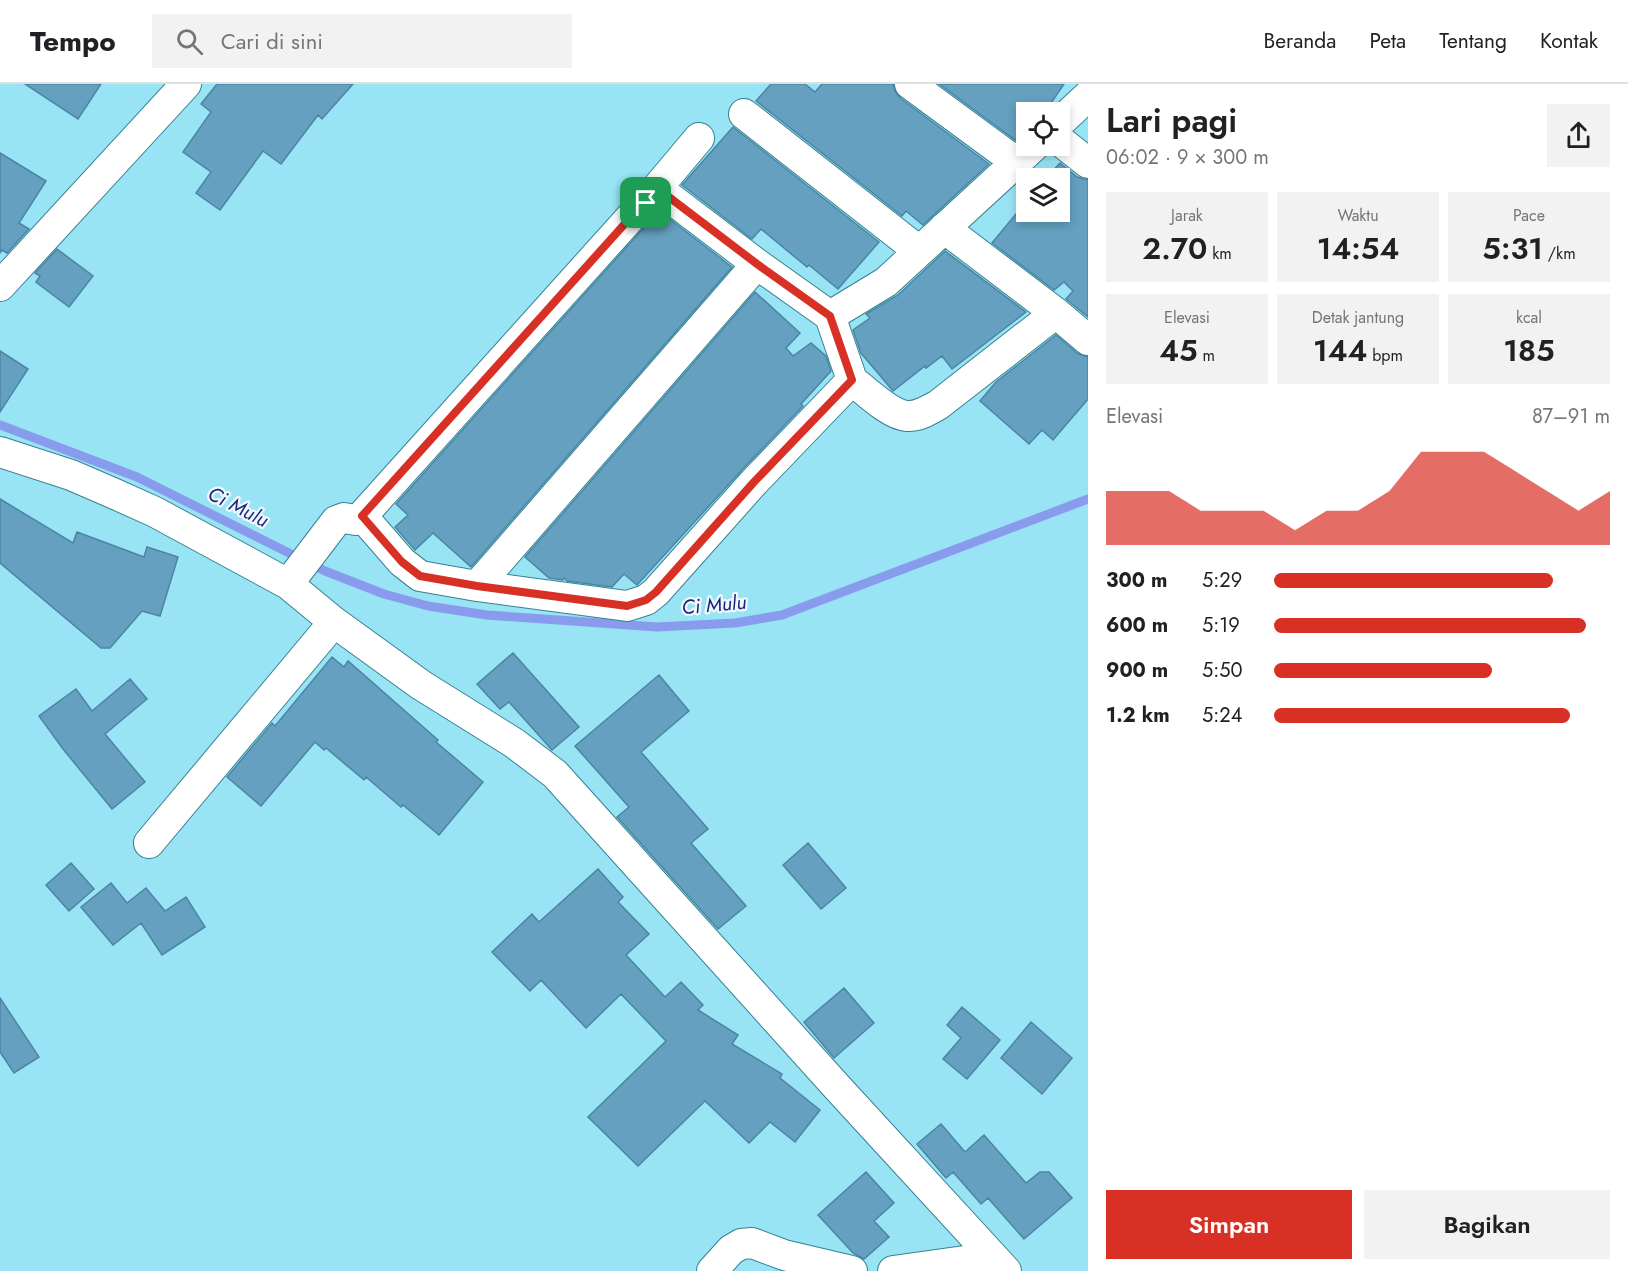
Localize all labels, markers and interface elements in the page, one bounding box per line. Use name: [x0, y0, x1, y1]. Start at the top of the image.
search box: [152, 14, 572, 68]
text: Tempo: [30, 21, 116, 62]
icon: search: [173, 25, 206, 58]
text: Cari di sini: [221, 25, 323, 57]
text: Beranda: [1263, 26, 1336, 56]
text: Peta: [1369, 26, 1406, 56]
text: Tentang: [1439, 26, 1507, 56]
text: Kontak: [1540, 26, 1598, 56]
text: Lari pagi: [1106, 97, 1237, 144]
map controls: [1016, 102, 1070, 222]
button: locate: [1016, 102, 1070, 156]
button: share: [1547, 104, 1610, 167]
text: 06:02 · 9 × 300 m: [1106, 143, 1269, 172]
button: layers: [1016, 168, 1070, 222]
pin: [620, 177, 671, 228]
icon: arrive: [629, 186, 662, 219]
text: Jarak: [1171, 204, 1203, 227]
text: Waktu: [1337, 204, 1379, 227]
text: Pace: [1513, 204, 1545, 227]
text: 2.70: [1142, 227, 1207, 270]
text: 14:54: [1317, 227, 1399, 270]
text: 5:31: [1482, 227, 1543, 270]
text: km: [1207, 242, 1232, 265]
text: /km: [1543, 242, 1576, 265]
text: Elevasi: [1164, 306, 1210, 329]
text: Detak jantung: [1312, 306, 1404, 329]
text: kcal: [1516, 306, 1542, 329]
text: 45: [1159, 329, 1198, 372]
text: 144: [1313, 329, 1367, 372]
text: 185: [1503, 329, 1555, 372]
text: m: [1198, 344, 1215, 367]
text: bpm: [1367, 344, 1403, 367]
text: Elevasi: [1106, 402, 1163, 431]
text: 87–91 m: [1532, 402, 1610, 431]
water label: Ci Mulu: [203, 479, 273, 535]
text: 300 m: [1106, 566, 1167, 595]
text: 5:29: [1202, 566, 1242, 595]
water label: Ci Mulu: [680, 588, 748, 622]
text: 600 m: [1106, 611, 1168, 640]
text: 5:19: [1202, 611, 1240, 640]
text: 900 m: [1106, 656, 1168, 685]
text: 5:50: [1202, 656, 1243, 685]
text: 1.2 km: [1106, 701, 1170, 730]
text: 5:24: [1202, 701, 1242, 730]
button: Simpan: [1106, 1190, 1352, 1259]
button: Bagikan: [1364, 1190, 1610, 1259]

